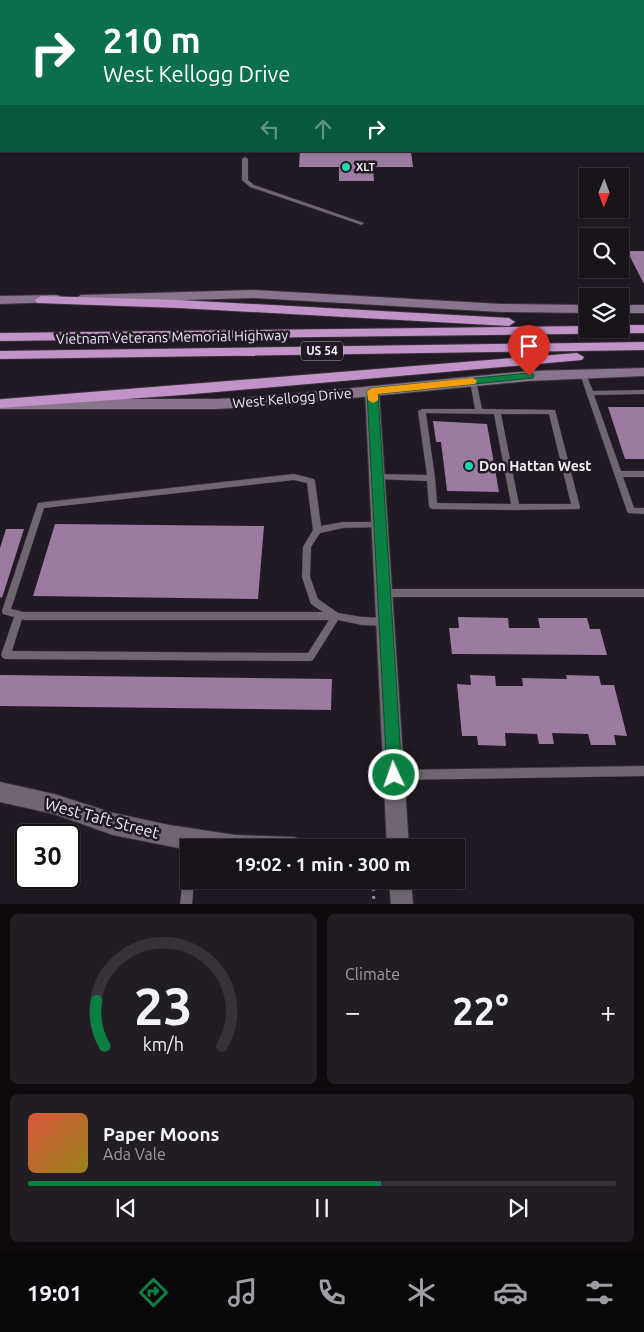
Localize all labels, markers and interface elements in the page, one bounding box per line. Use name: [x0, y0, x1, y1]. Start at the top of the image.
icon: right: [20, 20, 85, 85]
text: 210 m: [103, 20, 201, 60]
text: West Kellogg Drive: [103, 61, 290, 86]
icon: left: [256, 115, 284, 143]
icon: ahead: [309, 115, 337, 143]
icon: right: [362, 115, 390, 143]
marker: XLT: [340, 161, 352, 173]
place label: XLT: [356, 161, 375, 173]
north arrow: [579, 168, 629, 218]
map controls: [579, 168, 629, 338]
button: search: [579, 228, 629, 278]
button: layers: [579, 288, 629, 338]
pin: [508, 325, 550, 376]
street label: Vietnam Veterans Memorial Highway: [56, 327, 289, 347]
icon: arrive: [515, 332, 543, 360]
road number: US 54: [301, 342, 343, 361]
street label: West Kellogg Drive: [232, 385, 352, 411]
place label: Don Hattan West: [479, 458, 591, 474]
marker: Don Hattan West: [463, 460, 475, 472]
position arrow: [367, 748, 419, 800]
street label: West Taft Street: [43, 794, 162, 842]
speed limit sign: 30: [15, 824, 80, 889]
text: 19:02 · 1 min · 300 m: [235, 853, 410, 875]
text: Climate: [345, 965, 400, 983]
text: 23: [134, 977, 193, 1035]
text: 22°: [452, 990, 509, 1032]
text: −: [345, 996, 361, 1027]
text: +: [600, 996, 616, 1027]
text: km/h: [143, 1034, 184, 1054]
text: Paper Moons: [103, 1123, 220, 1145]
text: Ada Vale: [103, 1145, 166, 1163]
icon: previous: [112, 1194, 140, 1222]
icon: pause: [308, 1194, 336, 1222]
icon: next: [504, 1194, 532, 1222]
icon: directions: [136, 1275, 171, 1310]
icon: music: [225, 1275, 260, 1310]
icon: phone: [314, 1275, 349, 1310]
icon: climate: [404, 1275, 439, 1310]
icon: car: [493, 1275, 528, 1310]
icon: filters: [582, 1275, 617, 1310]
text: 19:01: [27, 1280, 82, 1305]

